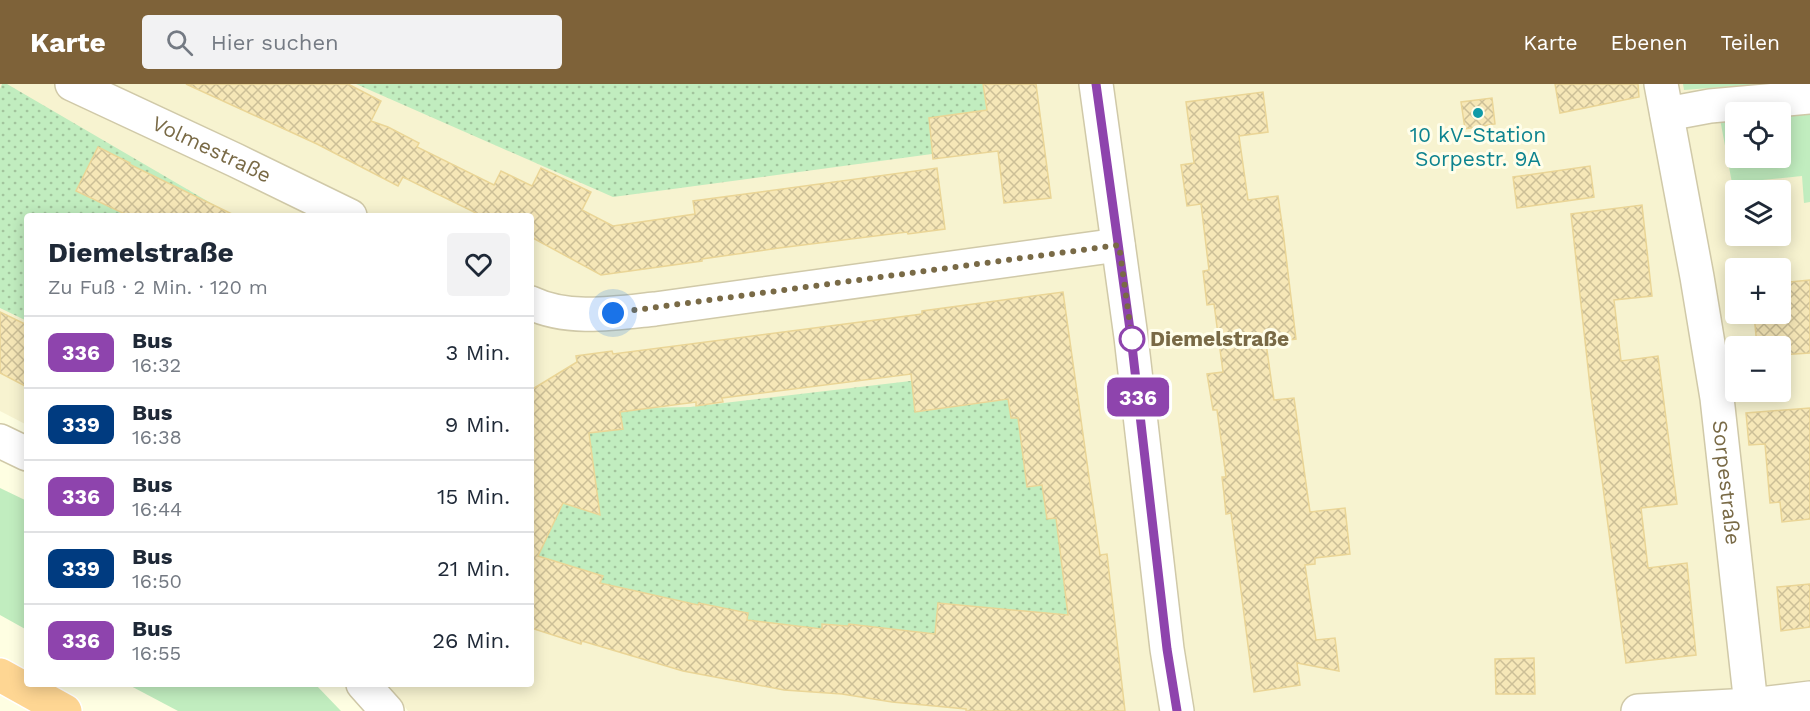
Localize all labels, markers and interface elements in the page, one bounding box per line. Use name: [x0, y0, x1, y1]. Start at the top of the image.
search box: [142, 15, 562, 69]
text: Karte: [30, 26, 106, 59]
icon: search: [163, 26, 196, 59]
text: Hier suchen: [211, 30, 339, 55]
text: Karte: [1523, 30, 1578, 55]
text: Ebenen: [1611, 30, 1687, 55]
text: Teilen: [1720, 30, 1780, 55]
map controls: [1725, 102, 1791, 402]
button: locate: [1725, 102, 1791, 168]
marker: 10 kV-Station Sorpestr. 9A: [1471, 106, 1485, 120]
street label: Volmestraße: [148, 110, 275, 188]
place label: 10 kV-Station Sorpestr. 9A: [1410, 122, 1546, 171]
button: layers: [1725, 180, 1791, 246]
button: heart: [447, 233, 510, 296]
text: Diemelstraße: [48, 236, 234, 269]
button: +: [1725, 258, 1791, 324]
text: Zu Fuß · 2 Min. · 120 m: [48, 275, 268, 299]
your location: [598, 298, 628, 328]
marker: Diemelstraße: [1119, 326, 1145, 352]
place label: Diemelstraße: [1150, 326, 1289, 351]
text: Bus: [132, 328, 172, 353]
button: −: [1725, 336, 1791, 402]
text: 336: [62, 340, 100, 365]
text: 3 Min.: [446, 340, 510, 365]
text: 16:32: [132, 353, 181, 377]
line badge: 336: [1104, 378, 1172, 416]
text: 336: [1119, 385, 1157, 410]
text: Bus: [132, 400, 172, 425]
text: 339: [62, 412, 100, 437]
text: 9 Min.: [445, 412, 510, 437]
street label: Sorpestraße: [1708, 419, 1746, 546]
text: 16:38: [132, 425, 182, 449]
text: Bus: [132, 472, 172, 497]
text: 336: [62, 484, 100, 509]
text: 15 Min.: [437, 484, 510, 509]
text: 16:44: [132, 497, 182, 521]
text: Bus: [132, 544, 172, 569]
text: 339: [62, 556, 100, 581]
text: 21 Min.: [437, 556, 510, 581]
text: 16:50: [132, 569, 182, 593]
text: Bus: [132, 616, 172, 641]
text: 336: [62, 628, 100, 653]
text: 26 Min.: [432, 628, 510, 653]
text: 16:55: [132, 641, 181, 665]

